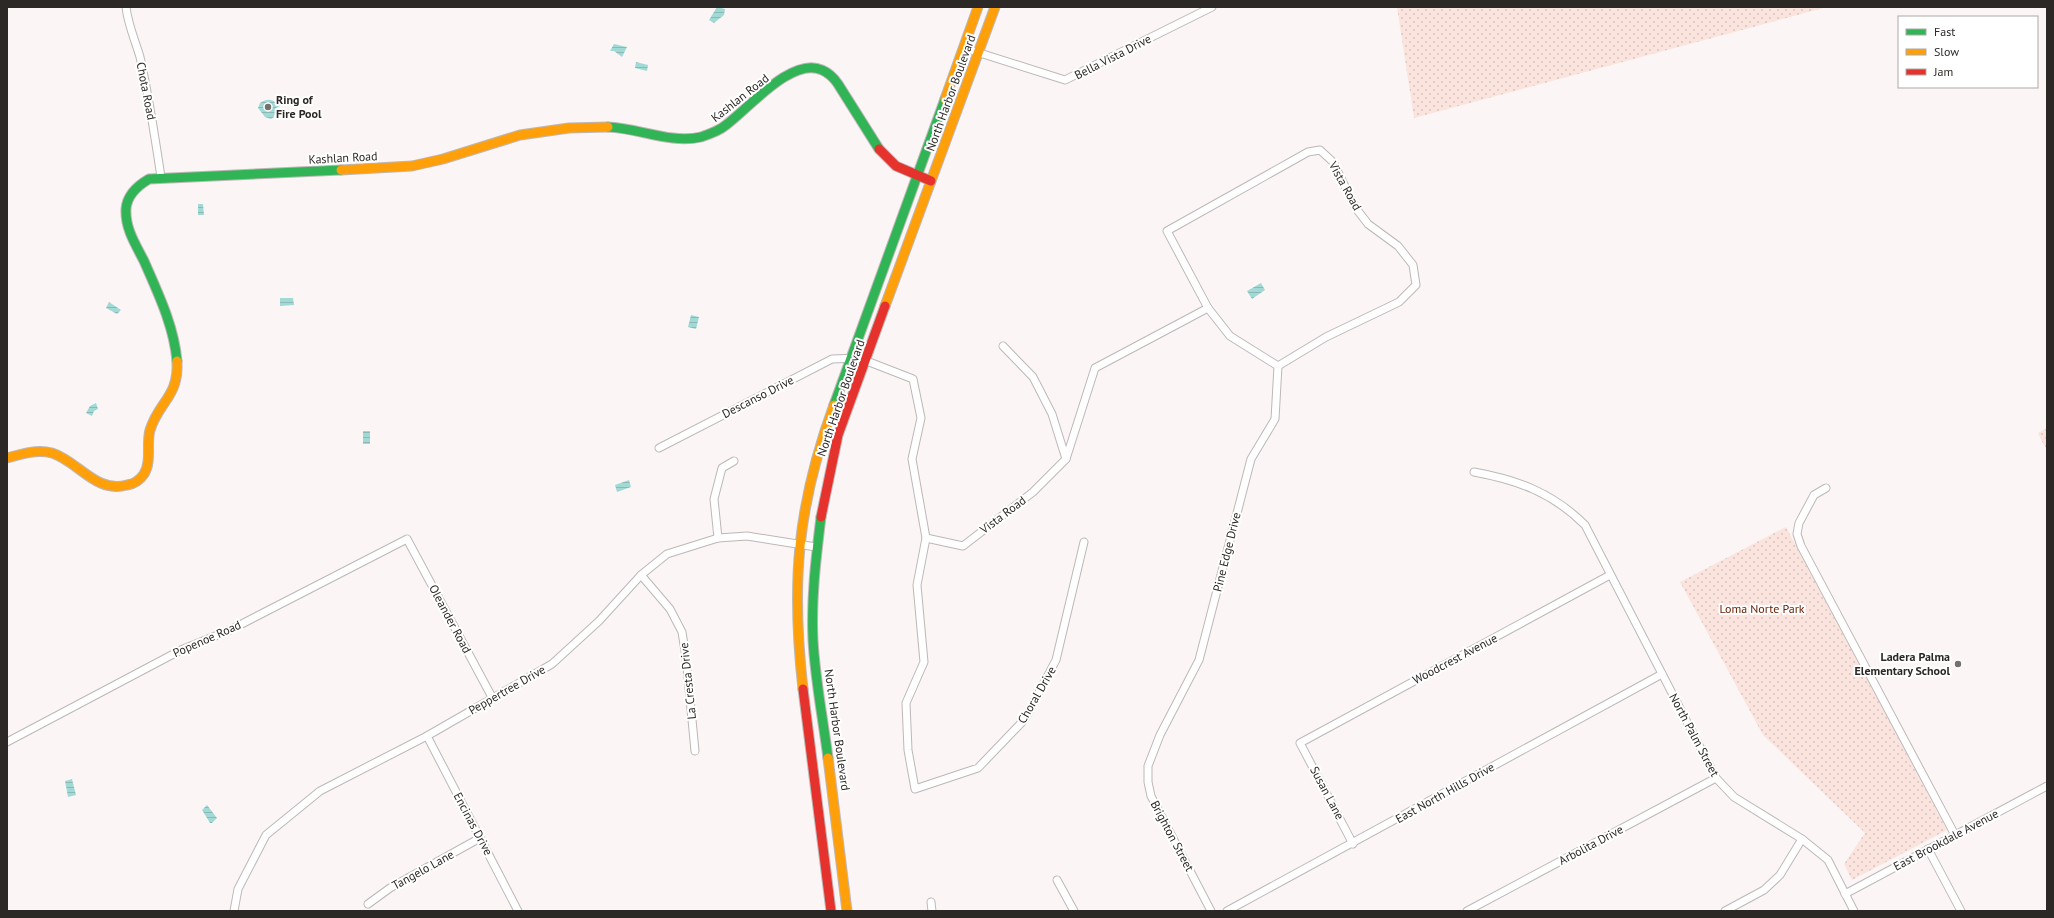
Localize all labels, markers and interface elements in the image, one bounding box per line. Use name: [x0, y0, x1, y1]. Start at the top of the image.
legend: [1898, 16, 2038, 88]
text: Fast: [1934, 24, 1955, 39]
street label: Bella Vista Drive: [1072, 31, 1154, 82]
street label: North Harbor Boulevard: [923, 33, 979, 153]
text: Slow: [1934, 44, 1959, 59]
street label: Chota Road: [134, 61, 159, 121]
text: Jam: [1933, 64, 1953, 79]
street label: Kashlan Road: [708, 70, 772, 125]
place label: Ring of Fire Pool: [276, 92, 322, 121]
marker: Ring of Fire Pool: [263, 102, 273, 112]
street label: Kashlan Road: [308, 148, 378, 167]
street label: Vista Road: [1325, 158, 1365, 213]
street label: North Harbor Boulevard: [813, 337, 868, 458]
street label: Descanso Drive: [719, 372, 796, 421]
street label: Vista Road: [976, 492, 1029, 537]
street label: Pine Edge Drive: [1209, 511, 1244, 593]
street label: Oleander Road: [426, 582, 475, 656]
park label: Loma Norte Park: [1719, 601, 1805, 616]
street label: Popenoe Road: [170, 617, 243, 660]
street label: Woodcrest Avenue: [1410, 630, 1500, 687]
street label: La Cresta Drive: [676, 642, 699, 720]
place label: Ladera Palma Elementary School: [1855, 649, 1950, 678]
marker: Ladera Palma Elementary School: [1953, 659, 1963, 669]
street label: Peppertree Drive: [466, 662, 548, 718]
street label: Choral Drive: [1014, 664, 1059, 726]
street label: North Harbor Boulevard: [822, 668, 853, 792]
street label: North Palm Street: [1666, 691, 1723, 779]
street label: East North Hills Drive: [1393, 759, 1497, 826]
street label: Susan Lane: [1307, 764, 1348, 822]
street label: Encinas Drive: [451, 790, 496, 858]
street label: Brighton Street: [1147, 798, 1197, 874]
street label: East Brookdale Avenue: [1891, 806, 2001, 874]
street label: Arbolita Drive: [1556, 821, 1626, 868]
street label: Tangelo Lane: [389, 846, 456, 893]

